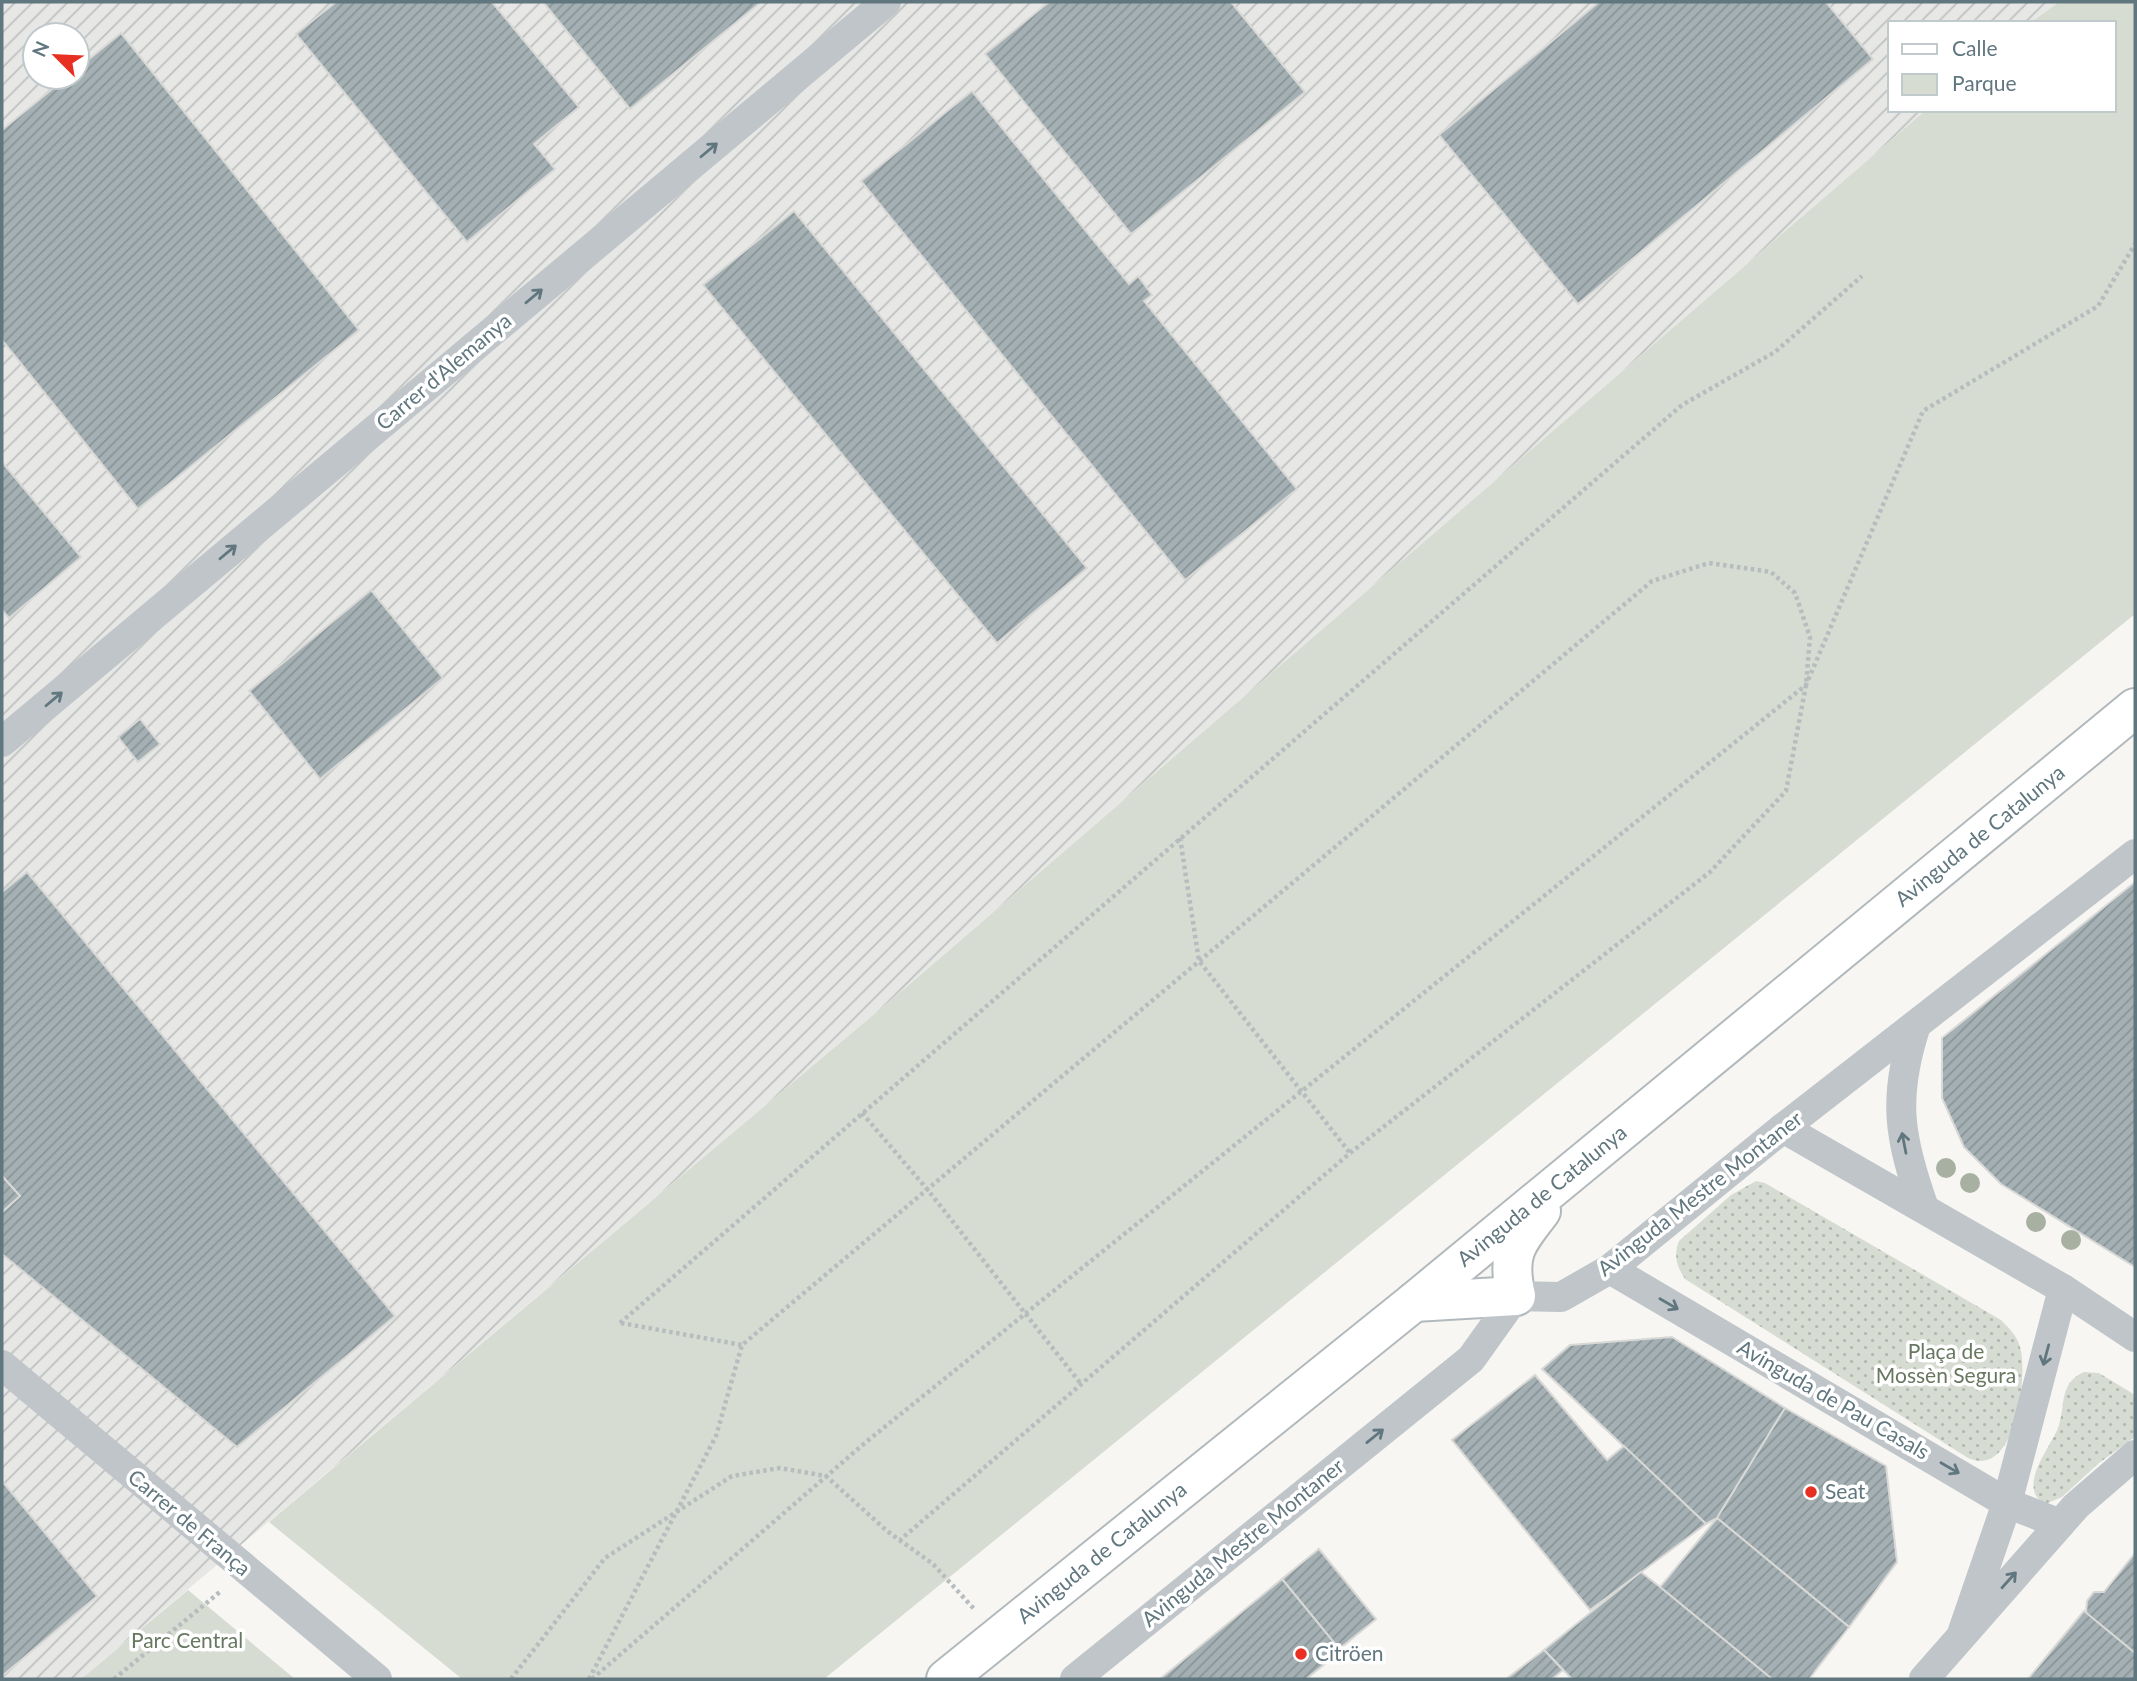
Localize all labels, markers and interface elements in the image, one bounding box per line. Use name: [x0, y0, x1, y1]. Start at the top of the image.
north arrow: [21, 21, 91, 91]
legend: [1888, 21, 2116, 112]
text: Calle: [1952, 35, 1997, 60]
text: N: [27, 38, 53, 60]
text: Parque: [1952, 70, 2017, 95]
one-way arrow: [699, 142, 717, 158]
one-way arrow: [525, 288, 543, 304]
street label: Carrer d'Alemanya: [371, 307, 516, 435]
one-way arrow: [219, 545, 237, 560]
one-way arrow: [45, 691, 63, 707]
street label: Avinguda de Catalunya: [1889, 759, 2069, 911]
street label: Avinguda Mestre Montaner: [1592, 1105, 1807, 1280]
street label: Avinguda de Catalunya: [1451, 1119, 1631, 1271]
one-way arrow: [1896, 1132, 1910, 1155]
one-way arrow: [1659, 1297, 1679, 1311]
street label: Avinguda de Pau Casals: [1733, 1334, 1934, 1464]
park label: Plaça de Mossèn Segura: [1876, 1338, 2016, 1387]
one-way arrow: [2039, 1343, 2052, 1365]
one-way arrow: [1366, 1429, 1384, 1444]
street label: Avinguda Mestre Montaner: [1136, 1452, 1348, 1631]
one-way arrow: [1939, 1462, 1959, 1476]
street label: Carrer de França: [124, 1463, 256, 1580]
street label: Avinguda de Catalunya: [1011, 1476, 1191, 1628]
place label: Seat: [1825, 1478, 1866, 1503]
marker: Seat: [1803, 1484, 1819, 1500]
one-way arrow: [2001, 1571, 2017, 1589]
park label: Parc Central: [131, 1627, 243, 1652]
place label: Citröen: [1315, 1640, 1384, 1665]
marker: Citröen: [1293, 1646, 1309, 1662]

